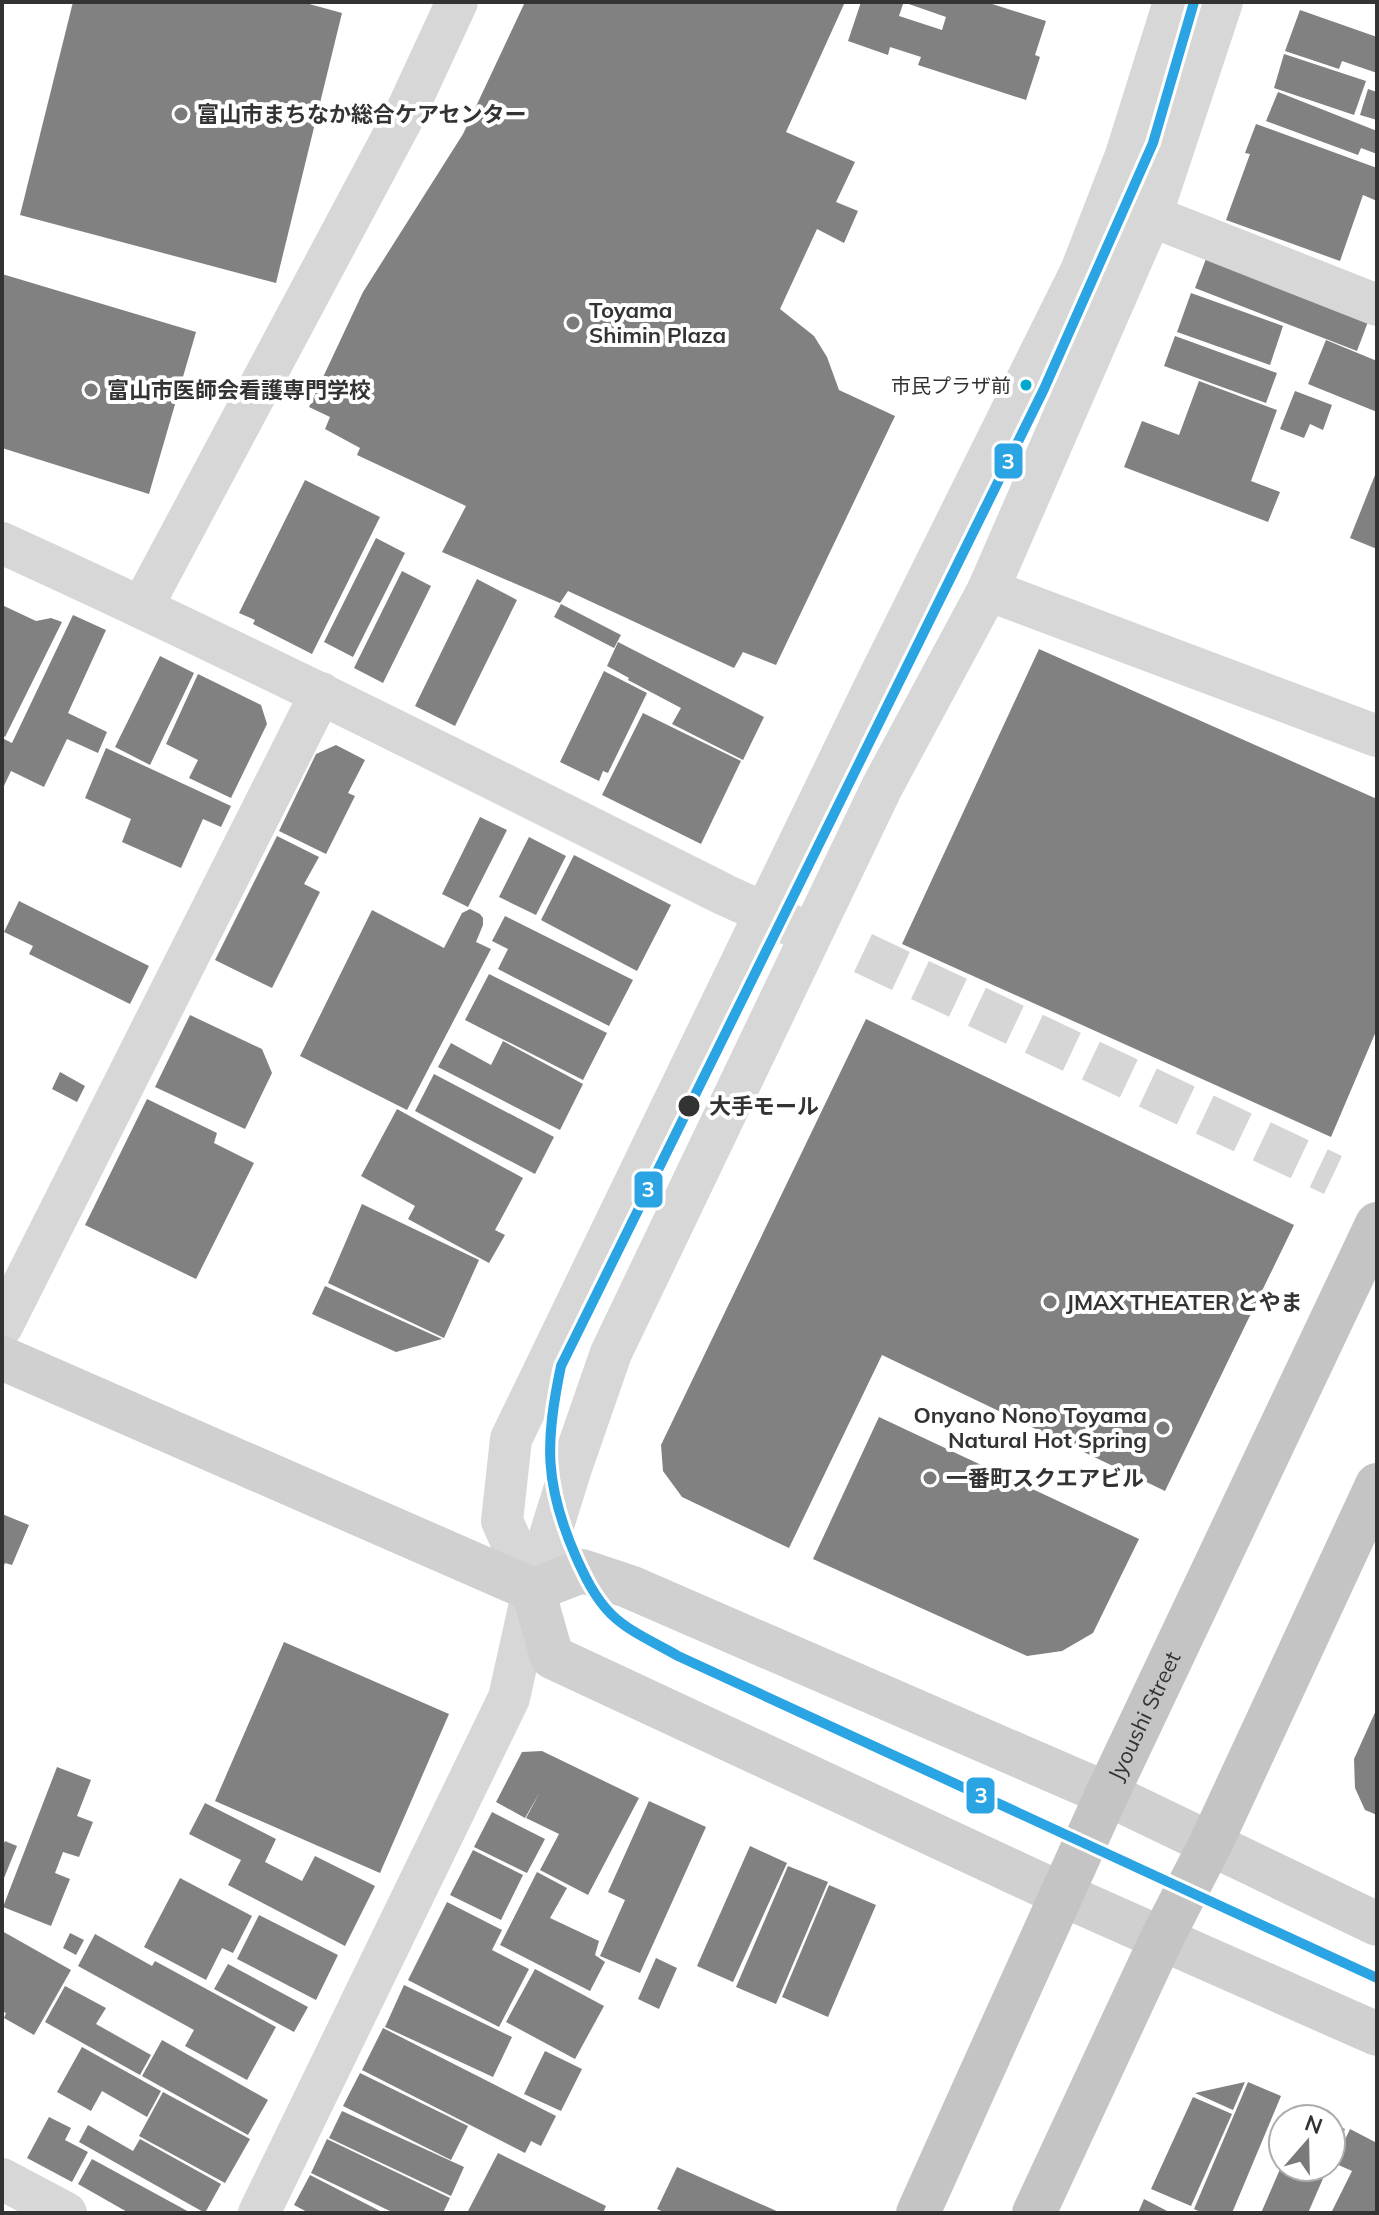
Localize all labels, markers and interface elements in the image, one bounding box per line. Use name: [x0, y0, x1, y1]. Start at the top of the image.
place label: 富山市まちなか総合ケアセンター: [197, 100, 527, 128]
marker: 富山市まちなか総合ケアセンター: [172, 105, 190, 123]
place label: Toyama Shimin Plaza: [589, 296, 726, 349]
marker: Toyama Shimin Plaza: [564, 314, 582, 332]
place label: 市民プラザ前: [891, 373, 1011, 398]
place label: 富山市医師会看護専門学校: [107, 376, 371, 404]
marker: 市民プラザ前: [1018, 377, 1034, 393]
marker: 富山市医師会看護専門学校: [82, 381, 100, 399]
line badge: 3: [993, 442, 1024, 480]
text: 3: [1001, 447, 1015, 475]
place label: 大手モール: [709, 1092, 819, 1120]
marker: 大手モール: [676, 1093, 702, 1119]
line badge: 3: [633, 1170, 664, 1209]
text: 3: [641, 1175, 655, 1203]
place label: JMAX THEATER とやま: [1066, 1288, 1302, 1316]
marker: JMAX THEATER とやま: [1041, 1293, 1059, 1311]
place label: Onyano Nono Toyama Natural Hot Spring: [913, 1401, 1147, 1454]
marker: Onyano Nono Toyama Natural Hot Spring: [1154, 1419, 1172, 1437]
place label: 一番町スクエアビル: [946, 1464, 1144, 1492]
marker: 一番町スクエアビル: [921, 1469, 939, 1487]
street label: Jyoushi Street: [1101, 1647, 1187, 1785]
line badge: 3: [965, 1776, 996, 1815]
text: 3: [974, 1781, 988, 1809]
north arrow: [1267, 2103, 1347, 2183]
text: N: [1301, 2108, 1326, 2140]

